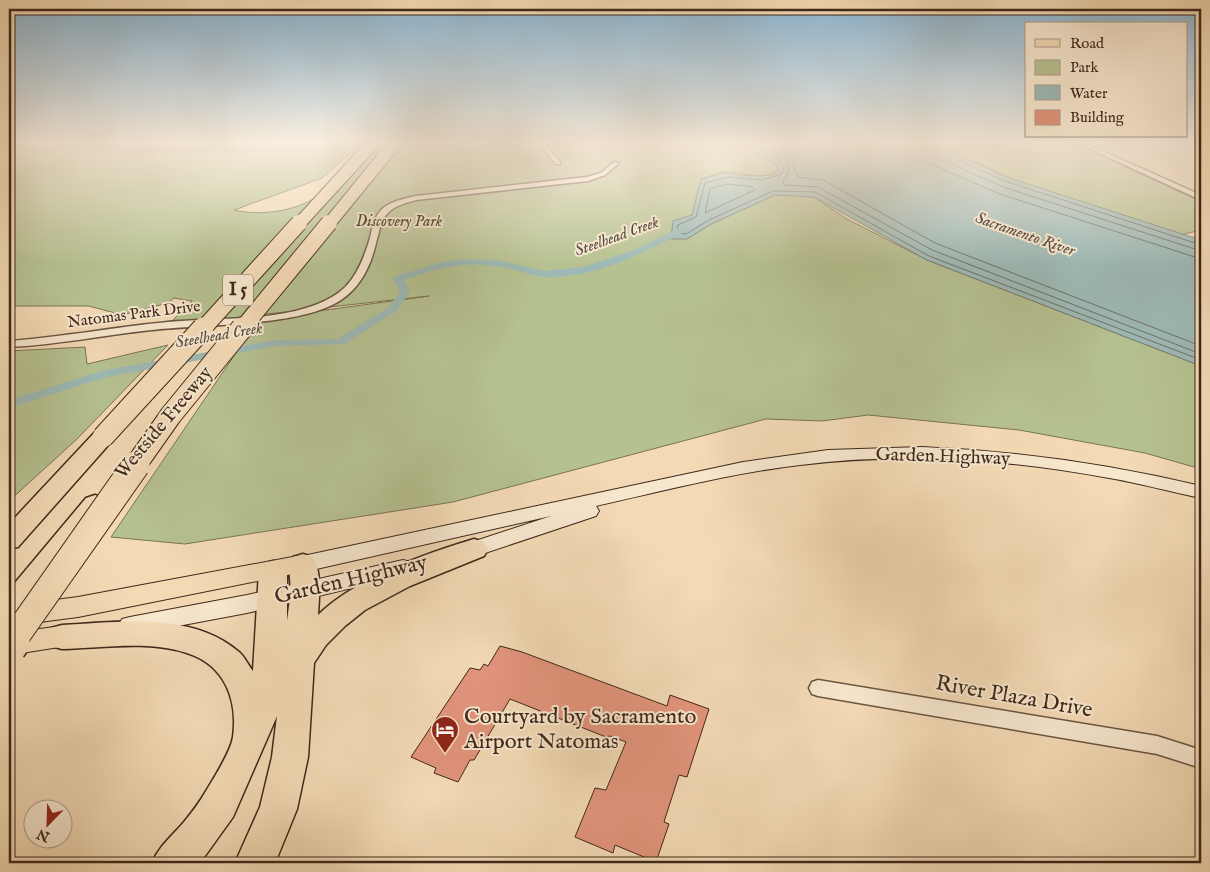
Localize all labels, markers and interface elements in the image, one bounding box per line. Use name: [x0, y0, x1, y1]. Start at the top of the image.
legend: [1025, 22, 1188, 138]
text: Road: [1070, 34, 1105, 53]
text: Park: [1070, 58, 1100, 77]
text: Water: [1070, 84, 1108, 103]
text: Building: [1070, 108, 1125, 127]
water label: Sacramento River: [973, 209, 1079, 262]
park label: Discovery Park: [356, 212, 443, 232]
water label: Steelhead Creek: [572, 212, 662, 261]
road number: I 5: [223, 274, 253, 306]
street label: Natomas Park Drive: [66, 297, 202, 333]
water label: Steelhead Creek: [174, 318, 265, 353]
street label: Westside Freeway: [110, 361, 219, 484]
street label: Garden Highway: [875, 443, 1011, 471]
street label: Garden Highway: [272, 549, 430, 611]
street label: River Plaza Drive: [933, 669, 1095, 725]
place label: Courtyard by Sacramento Airport Natomas: [463, 703, 696, 756]
hotel icon: Courtyard by Sacramento Airport Natomas: [430, 715, 460, 754]
north arrow: [22, 800, 72, 850]
text: N: [34, 824, 53, 846]

